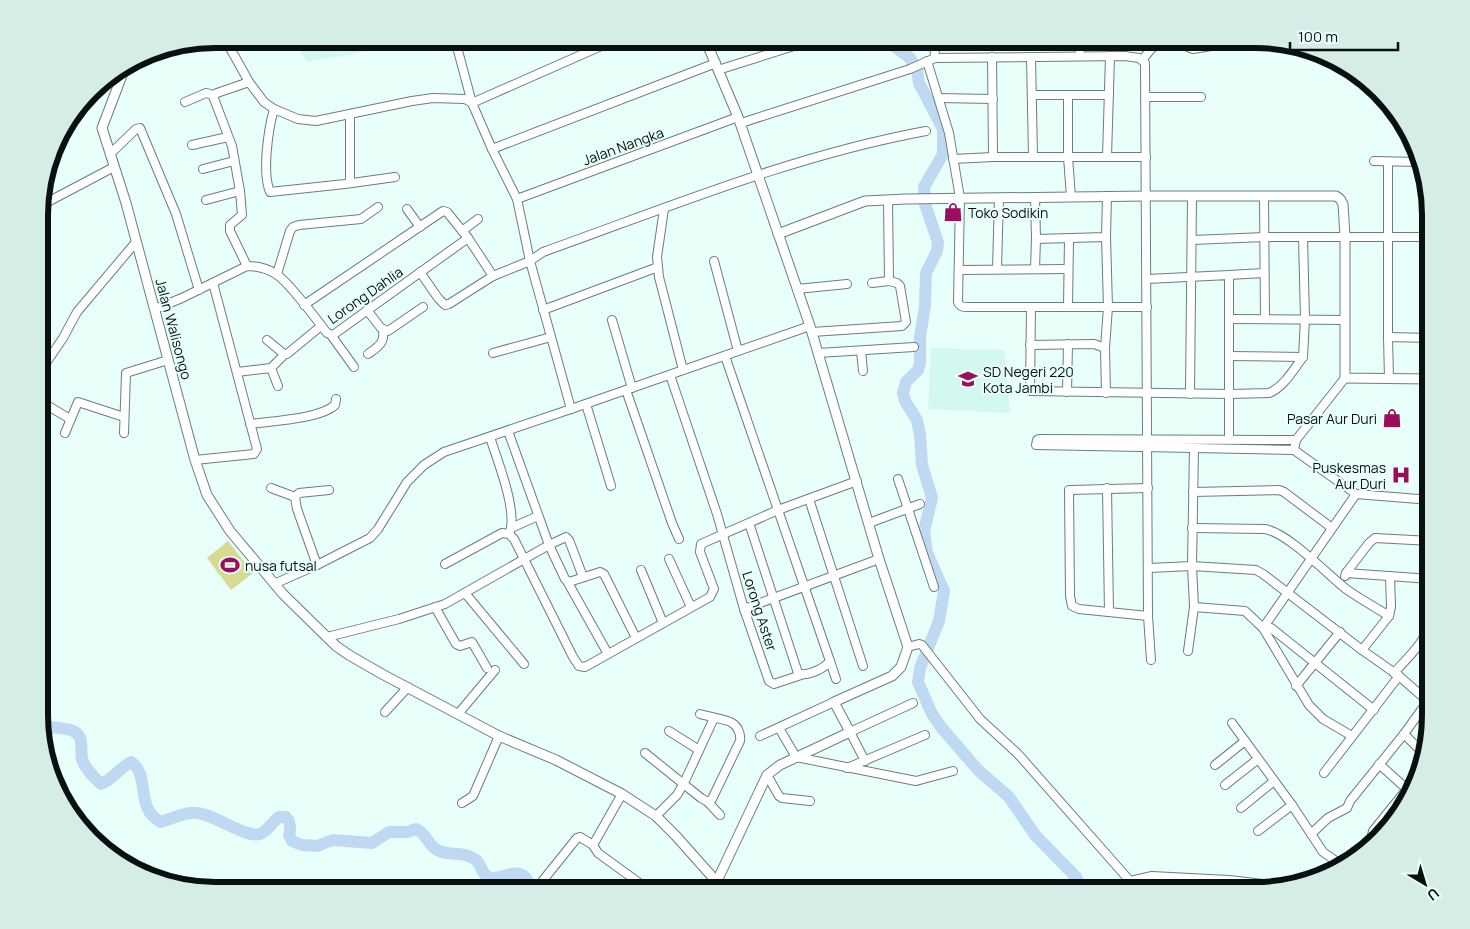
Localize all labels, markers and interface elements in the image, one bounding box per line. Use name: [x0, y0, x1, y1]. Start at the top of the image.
scale bar: [1290, 20, 1398, 52]
text: 100 m: [1298, 26, 1338, 47]
street label: Jalan Nangka: [580, 123, 666, 169]
shop icon: Toko Sodikin: [942, 201, 964, 223]
place label: Toko Sodikin: [968, 203, 1048, 222]
street label: Lorong Dahlia: [324, 262, 406, 328]
street label: Jalan Walisongo: [151, 276, 197, 382]
place label: SD Negeri 220 Kota Jambi: [983, 362, 1074, 397]
school or university icon: SD Negeri 220 Kota Jambi: [957, 368, 979, 390]
shop icon: Pasar Aur Duri: [1381, 407, 1403, 429]
place label: Pasar Aur Duri: [1287, 409, 1377, 428]
place label: Puskesmas Aur Duri: [1313, 458, 1386, 493]
hospital icon: Puskesmas Aur Duri: [1390, 464, 1412, 486]
sports icon: nusa futsal: [219, 554, 241, 576]
place label: nusa futsal: [245, 556, 317, 575]
street label: Lorong Aster: [738, 569, 782, 653]
north arrow: [1400, 859, 1450, 909]
text: U: [1423, 884, 1443, 905]

